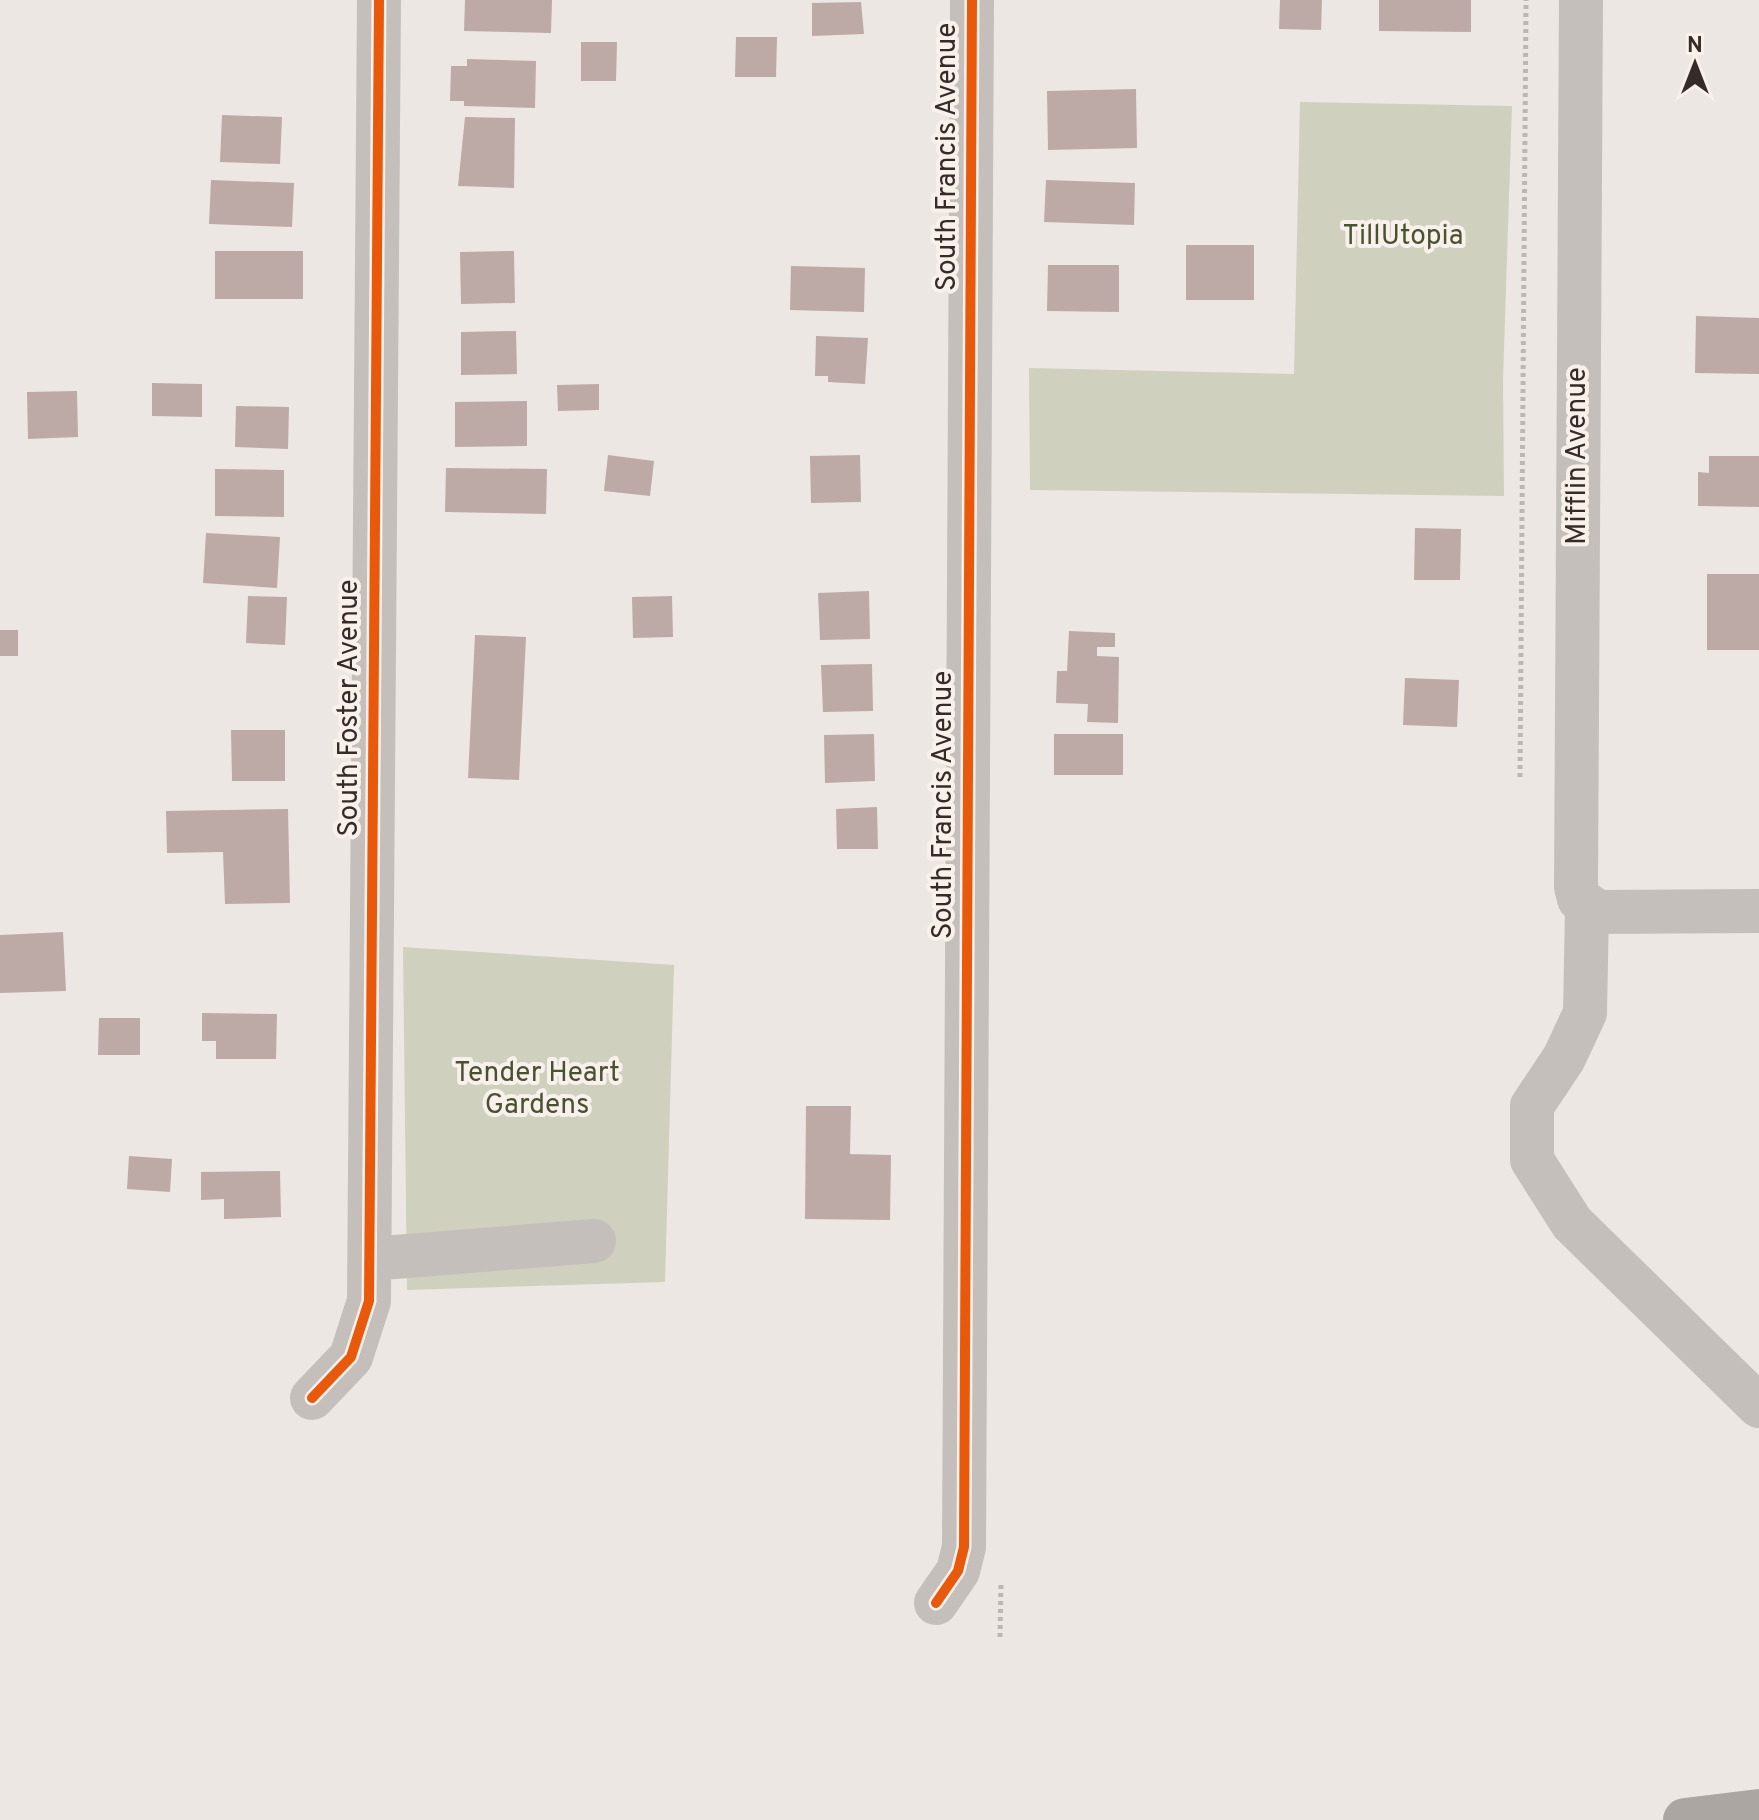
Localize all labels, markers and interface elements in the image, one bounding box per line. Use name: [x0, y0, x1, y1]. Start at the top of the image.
street label: South Francis Avenue: [930, 23, 966, 291]
north arrow: [1655, 24, 1735, 104]
text: N: [1687, 33, 1703, 60]
park label: TillUtopia: [1343, 219, 1463, 255]
street label: Mifflin Avenue: [1560, 367, 1596, 545]
street label: South Foster Avenue: [332, 579, 368, 837]
street label: South Francis Avenue: [926, 671, 962, 939]
park label: Tender Heart Gardens: [454, 1056, 620, 1124]

